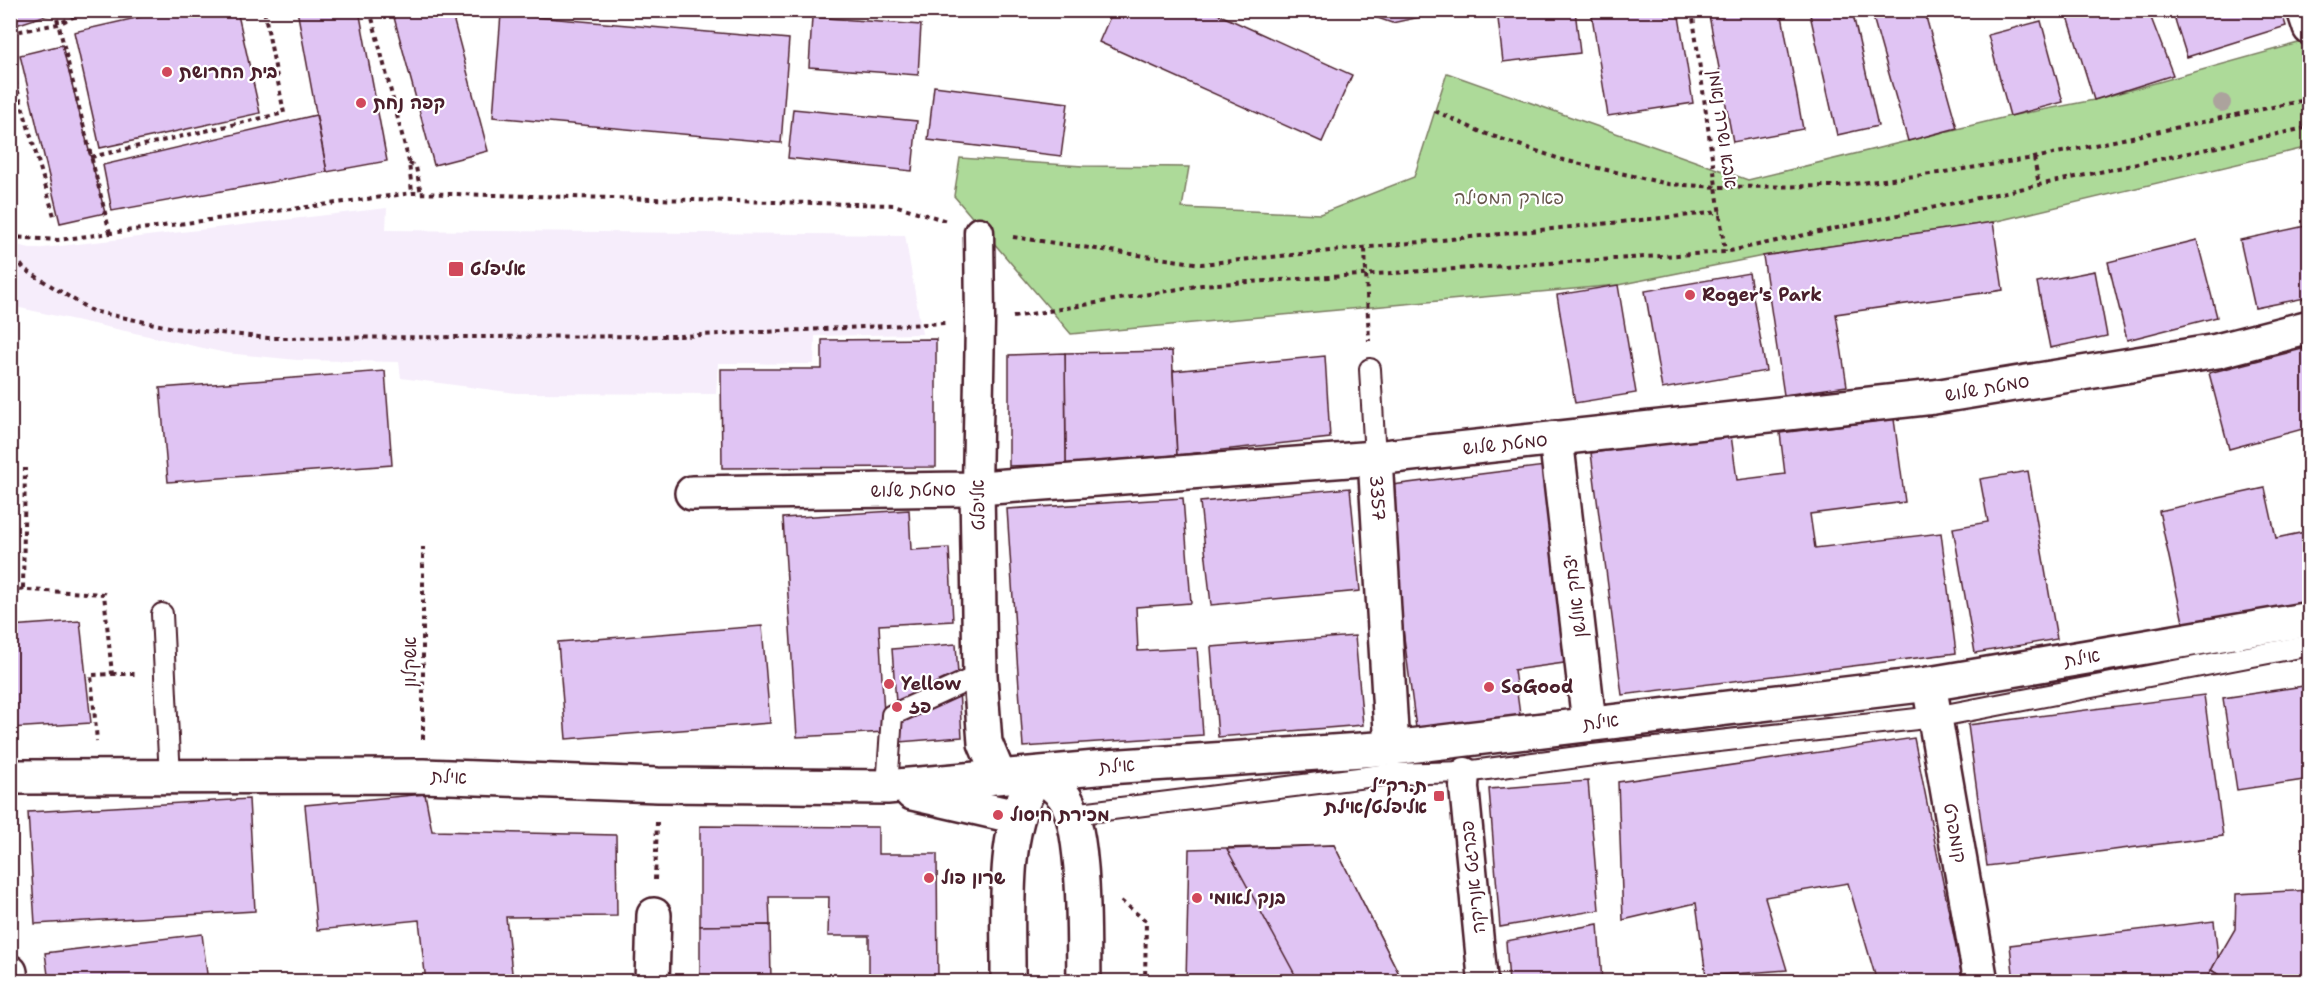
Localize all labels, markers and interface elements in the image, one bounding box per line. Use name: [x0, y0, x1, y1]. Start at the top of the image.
place label: בית החרושת: [179, 60, 278, 84]
marker: בית החרושת: [160, 65, 174, 79]
street label: אבא ושרה נאמן: [1703, 68, 1743, 190]
place label: קפה נחת: [373, 91, 445, 115]
marker: קפה נחת: [354, 96, 368, 110]
park label: פארק המסילה: [1454, 186, 1564, 210]
place label: אליפלט: [470, 257, 526, 281]
marker: אליפלט: [447, 260, 465, 278]
place label: Roger's Park: [1702, 283, 1822, 307]
marker: Roger's Park: [1683, 288, 1697, 302]
street label: סמטת שלוש: [1943, 369, 2031, 407]
street label: סמטת שלוש: [1461, 428, 1549, 460]
street label: 3357: [1364, 474, 1391, 522]
street label: סמטת שלוש: [870, 477, 956, 503]
street label: אליפלט: [966, 479, 990, 531]
street label: יצחק אולשן: [1558, 553, 1592, 639]
street label: אשקלון: [398, 637, 422, 687]
street label: אילת: [2061, 643, 2102, 673]
place label: Yellow: [901, 672, 962, 696]
place label: SoGood: [1501, 675, 1573, 699]
marker: Yellow: [882, 677, 896, 691]
marker: SoGood: [1482, 680, 1496, 694]
place label: פז: [909, 695, 931, 719]
marker: פז: [890, 700, 904, 714]
street label: אילת: [1581, 708, 1620, 736]
street label: אילת: [1097, 753, 1136, 779]
street label: אילת: [430, 764, 468, 790]
place label: ת.רק״ל אליפלט/אילת: [1323, 774, 1427, 819]
marker: ת.רק״ל אליפלט/אילת: [1432, 789, 1446, 803]
street label: קומפרט: [1938, 801, 1972, 865]
place label: מכירת חיסול: [1010, 803, 1110, 827]
marker: מכירת חיסול: [991, 808, 1005, 822]
street label: פברגט אנריקה: [1455, 819, 1491, 935]
place label: שרון פול: [941, 866, 1006, 890]
marker: שרון פול: [922, 871, 936, 885]
place label: בנק לאומי: [1209, 886, 1286, 910]
marker: בנק לאומי: [1190, 891, 1204, 905]

